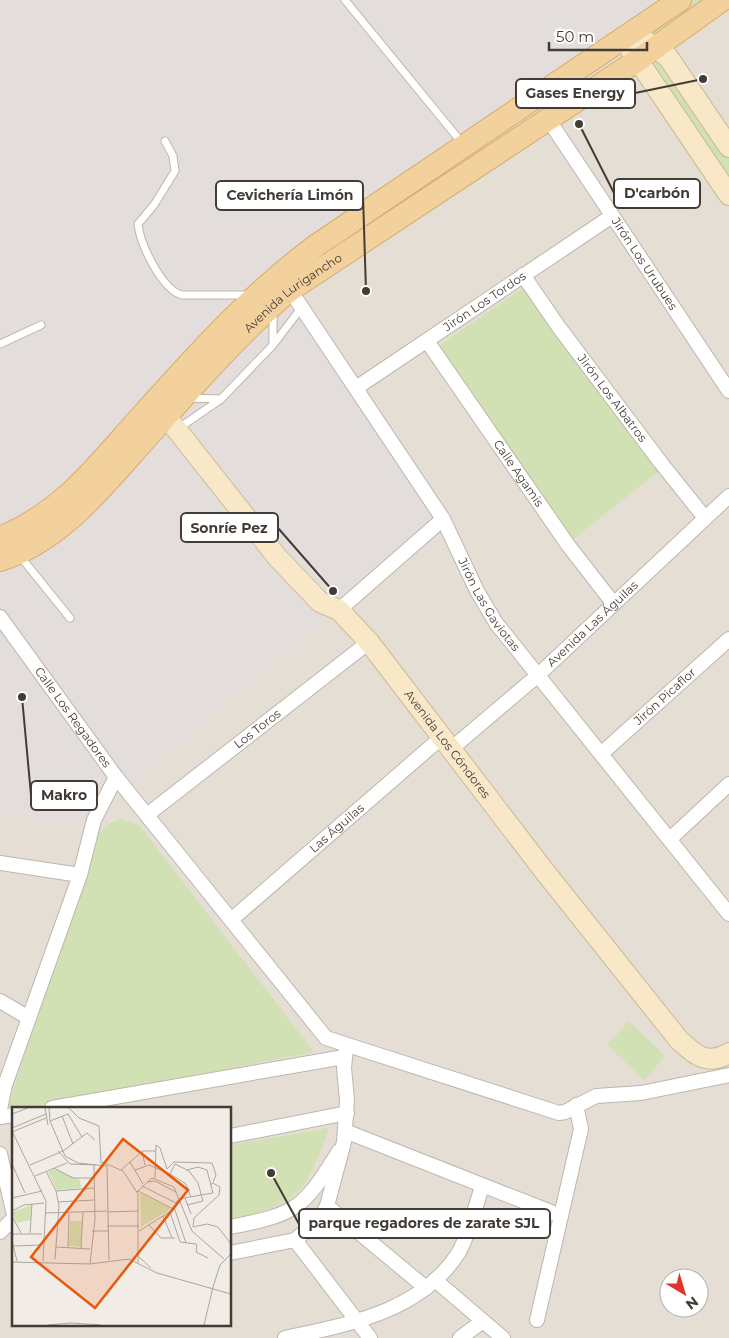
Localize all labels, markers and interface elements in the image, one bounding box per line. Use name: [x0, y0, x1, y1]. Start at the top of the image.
scale bar: [549, 20, 646, 52]
text: 50 m: [556, 27, 594, 46]
callout: Gases Energy: [516, 79, 635, 108]
text: Gases Energy: [525, 84, 625, 102]
callout: D'carbón: [614, 179, 700, 208]
callout: Cevichería Limón: [216, 181, 363, 210]
text: D'carbón: [624, 184, 690, 202]
text: Cevichería Limón: [227, 186, 354, 204]
street label: Jirón Los Urubues: [608, 214, 681, 313]
street label: Avenida Lurigancho: [241, 250, 345, 336]
street label: Jirón Los Tordos: [439, 268, 529, 335]
street label: Jirón Los Albatros: [574, 350, 651, 445]
street label: Calle Agamis: [491, 437, 547, 510]
callout: Sonríe Pez: [181, 513, 278, 542]
text: Sonríe Pez: [190, 519, 268, 537]
street label: Jirón Las Gaviotas: [455, 554, 524, 654]
street label: Avenida Las Águilas: [544, 577, 641, 670]
street label: Calle Los Regadores: [32, 664, 115, 770]
street label: Jirón Picaflor: [630, 664, 699, 729]
street label: Avenida Los Cóndores: [401, 687, 494, 801]
street label: Los Toros: [231, 706, 284, 751]
callout: Makro: [31, 781, 97, 810]
text: Makro: [41, 786, 87, 804]
street label: Las Águilas: [306, 800, 367, 856]
inset map: [12, 1107, 231, 1326]
callout: parque regadores de zarate SJL: [299, 1209, 550, 1238]
text: parque regadores de zarate SJL: [309, 1214, 540, 1232]
north arrow: [659, 1268, 709, 1318]
text: N: [682, 1293, 702, 1314]

